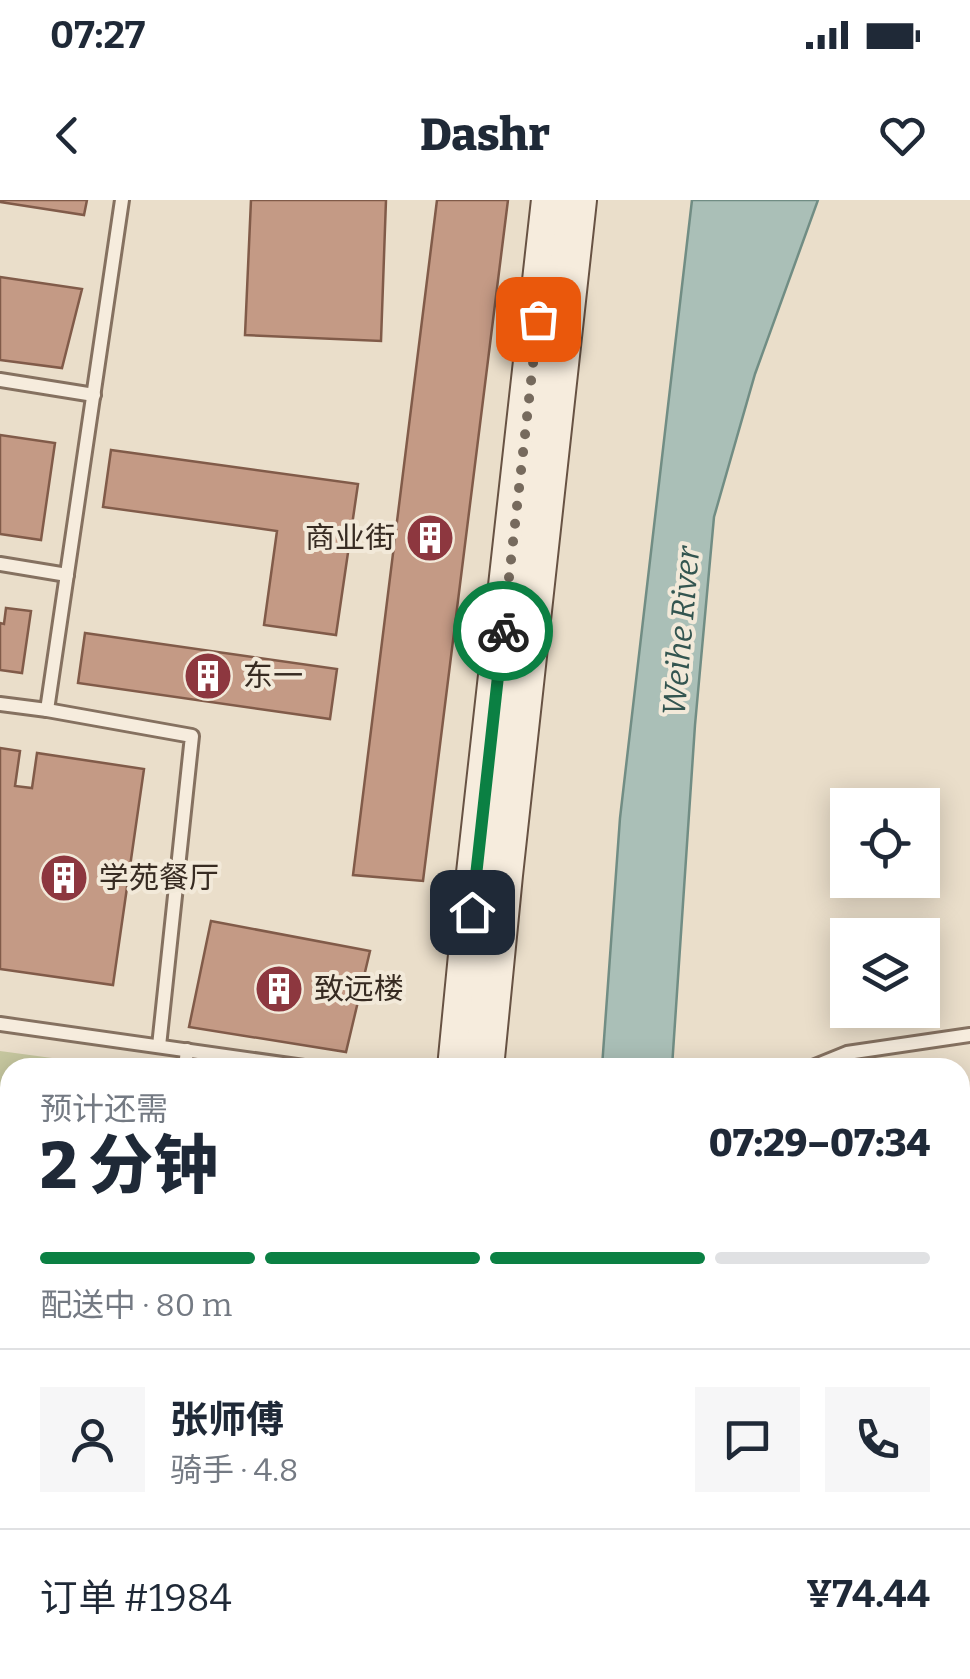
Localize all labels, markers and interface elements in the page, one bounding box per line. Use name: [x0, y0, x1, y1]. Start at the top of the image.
text: 07:27: [50, 12, 145, 58]
icon: back: [40, 108, 95, 163]
text: Dashr: [420, 108, 550, 162]
icon: heart: [875, 108, 930, 163]
pin: [496, 277, 581, 362]
icon: bag: [511, 292, 566, 347]
building icon: 商业街: [404, 512, 456, 564]
place label: 商业街: [305, 520, 395, 556]
water label: Weihe River: [655, 543, 707, 717]
courier: [453, 581, 553, 681]
icon: bike: [476, 604, 531, 659]
building icon: 东一: [182, 650, 234, 702]
place label: 东一: [243, 658, 303, 694]
map controls: [830, 788, 940, 1028]
button: locate: [830, 788, 940, 898]
building icon: 学苑餐厅: [38, 852, 90, 904]
place label: 学苑餐厅: [99, 860, 219, 896]
pin: [430, 870, 515, 955]
icon: home: [445, 885, 500, 940]
button: layers: [830, 918, 940, 1028]
building icon: 致远楼: [253, 963, 305, 1015]
place label: 致远楼: [314, 971, 404, 1007]
text: 预计还需: [40, 1090, 168, 1128]
text: 07:29–07:34: [709, 1120, 930, 1166]
text: 2 分钟: [40, 1127, 218, 1205]
text: 配送中 · 80 m: [40, 1286, 232, 1324]
button: person: [40, 1387, 145, 1492]
button: chat: [695, 1387, 800, 1492]
button: phone: [825, 1387, 930, 1492]
text: 张师傅: [170, 1397, 284, 1443]
text: 骑手 · 4.8: [170, 1451, 298, 1489]
text: ¥74.44: [806, 1571, 930, 1617]
text: 订单 #1984: [40, 1575, 232, 1621]

